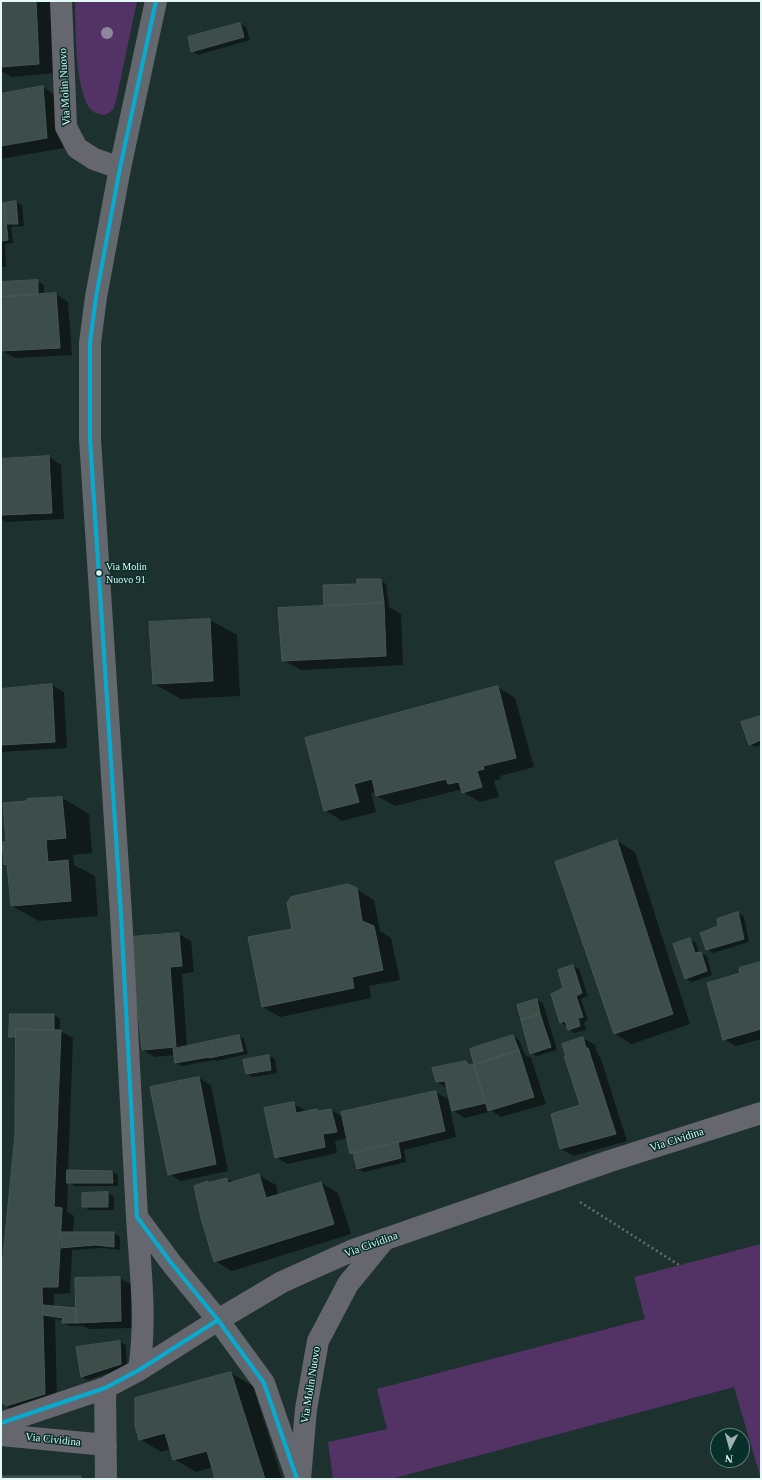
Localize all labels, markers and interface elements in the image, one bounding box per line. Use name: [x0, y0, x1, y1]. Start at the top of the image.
street label: Via Molin Nuovo: [56, 48, 74, 126]
place label: Via Molin Nuovo 91: [106, 561, 147, 584]
marker: Via Molin Nuovo 91: [94, 568, 104, 578]
street label: Via Cividina: [648, 1125, 706, 1155]
street label: Via Cividina: [342, 1229, 400, 1261]
street label: Via Molin Nuovo: [298, 1346, 324, 1424]
north arrow: [710, 1428, 750, 1468]
street label: Via Cividina: [25, 1431, 81, 1449]
text: N: [724, 1453, 733, 1465]

